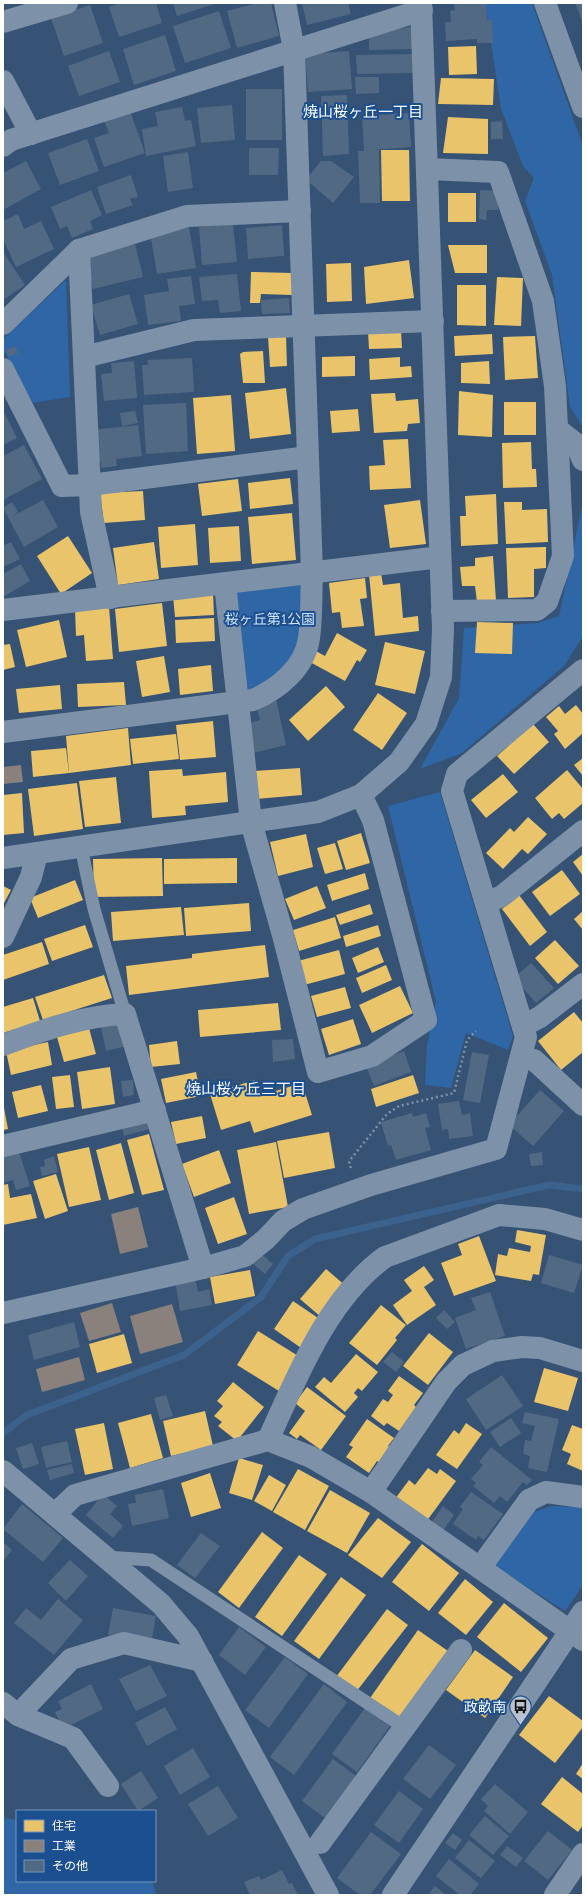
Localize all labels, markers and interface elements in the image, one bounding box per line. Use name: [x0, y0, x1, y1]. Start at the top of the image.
district label: 焼山桜ヶ丘一丁目: [303, 102, 423, 121]
park label: 桜ヶ丘第1公園: [225, 610, 315, 628]
district label: 焼山桜ヶ丘三丁目: [186, 1079, 306, 1098]
bus stop icon: 政畝南: [508, 1694, 534, 1727]
place label: 政畝南: [464, 1698, 506, 1716]
legend: [16, 1810, 156, 1882]
text: 住宅: [52, 1818, 76, 1833]
text: 工業: [52, 1838, 76, 1853]
text: その他: [52, 1858, 88, 1873]

